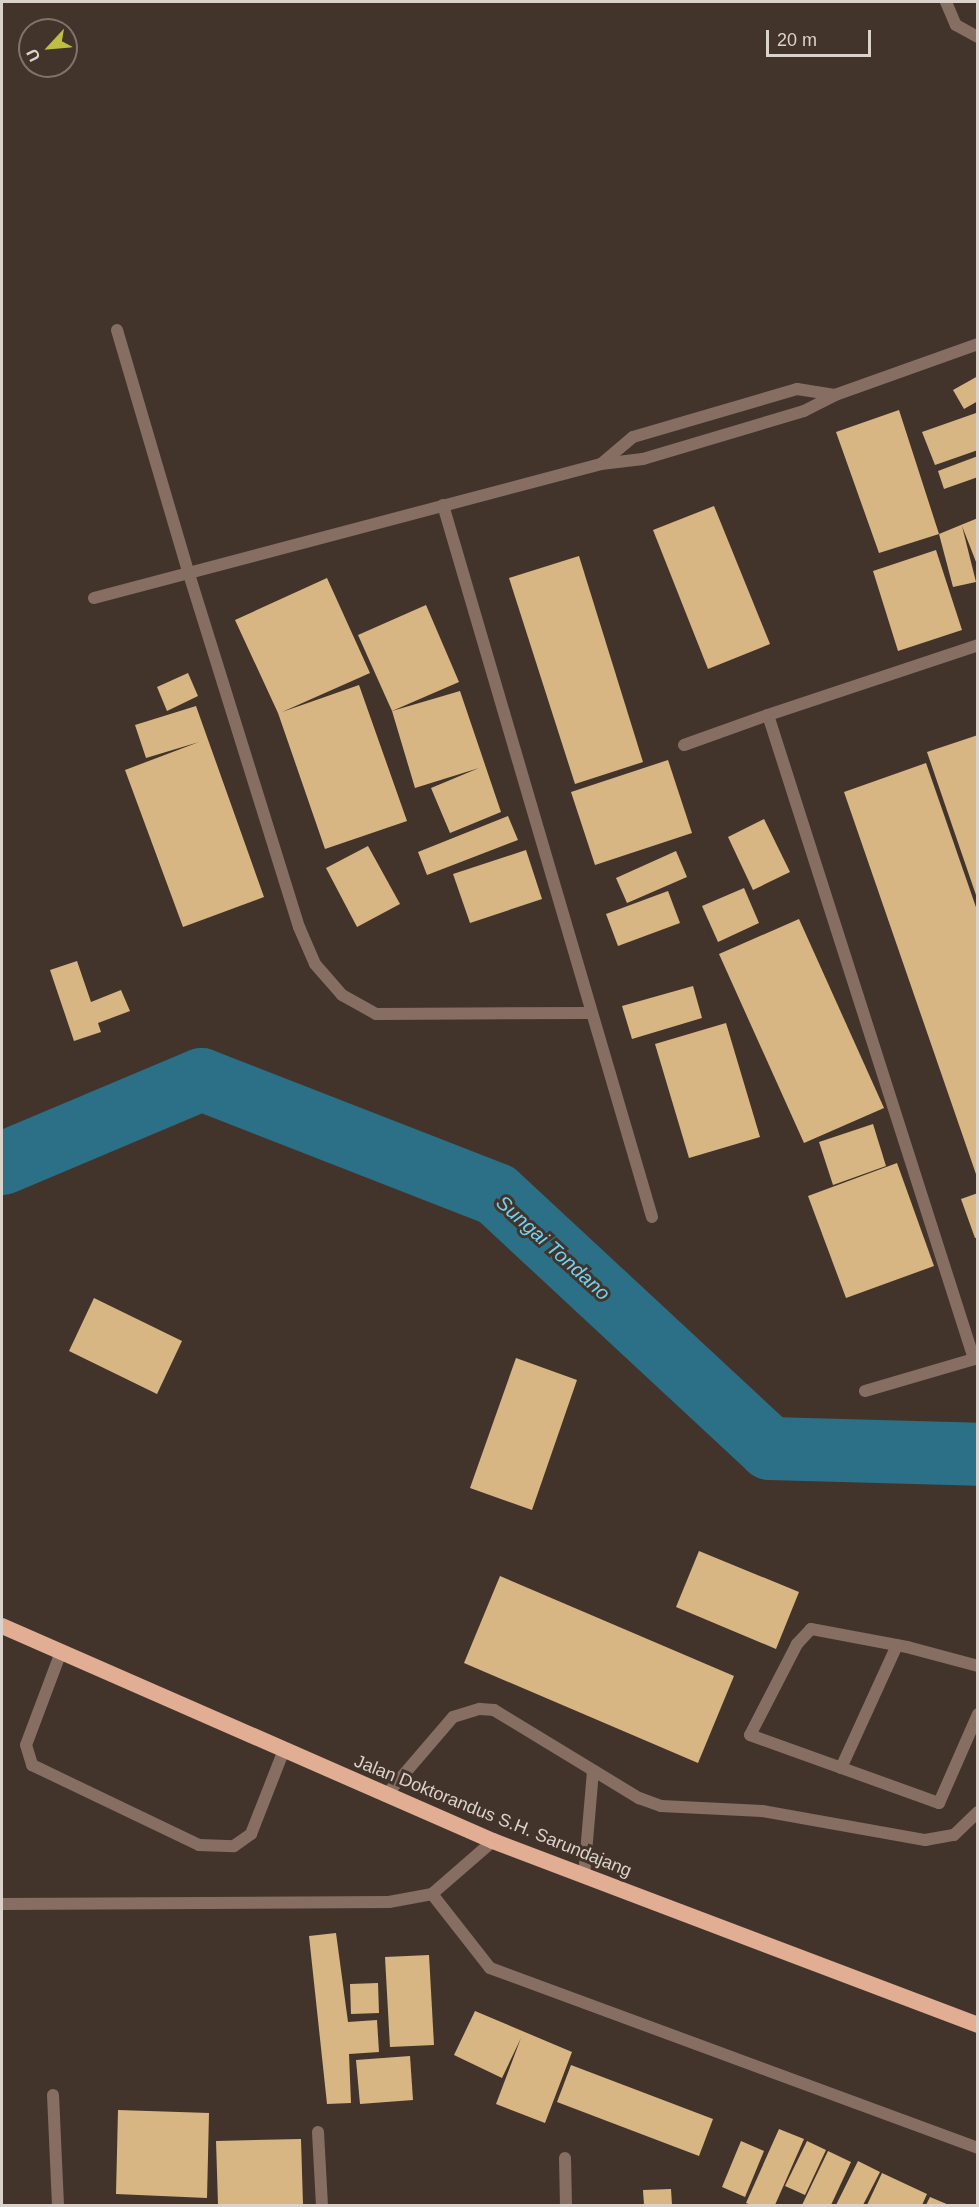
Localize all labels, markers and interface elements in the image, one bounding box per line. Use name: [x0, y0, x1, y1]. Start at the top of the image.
north arrow: [18, 18, 78, 78]
scale bar: [769, 18, 874, 56]
text: 20 m: [777, 30, 817, 50]
text: U: [23, 46, 43, 64]
water label: Sungai Tondano: [491, 1191, 615, 1305]
street label: Jalan Doktorandus S.H. Sarundajang: [351, 1750, 635, 1882]

